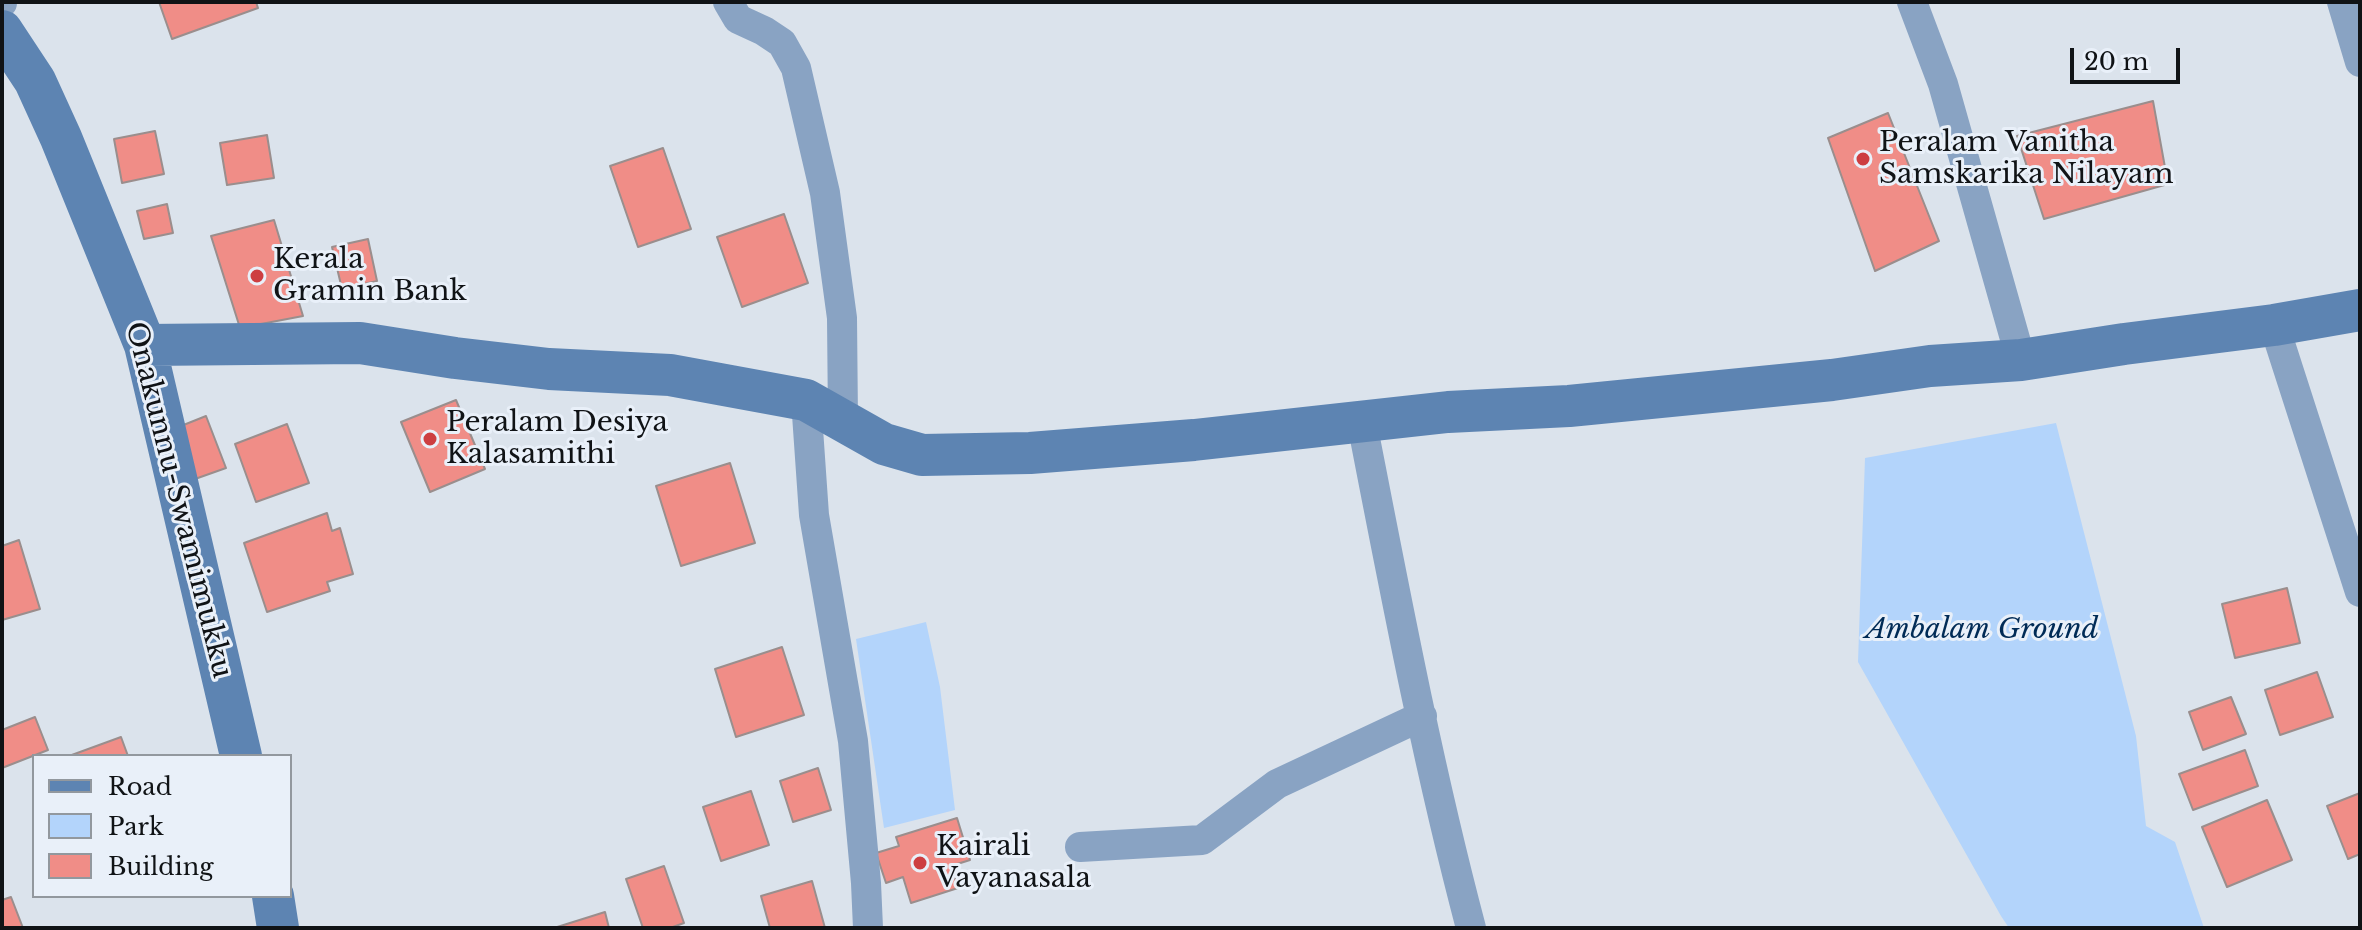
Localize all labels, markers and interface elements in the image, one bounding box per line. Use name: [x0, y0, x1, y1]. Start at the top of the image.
scale bar: [2074, 32, 2184, 82]
text: 20 m: [2084, 47, 2149, 76]
place label: Peralam Vanitha Samskarika Nilayam: [1879, 126, 2173, 192]
marker: Peralam Vanitha Samskarika Nilayam: [1854, 150, 1872, 168]
place label: Kerala Gramin Bank: [273, 243, 467, 309]
marker: Kerala Gramin Bank: [248, 267, 266, 285]
street label: Onakunnu-Swamimukku: [117, 318, 239, 682]
place label: Peralam Desiya Kalasamithi: [446, 406, 668, 472]
marker: Peralam Desiya Kalasamithi: [421, 430, 439, 448]
park label: Ambalam Ground: [1865, 613, 2099, 647]
legend: [32, 754, 292, 898]
text: Road: [108, 772, 172, 801]
text: Park: [108, 812, 164, 841]
place label: Kairali Vayanasala: [936, 830, 1091, 896]
text: Building: [108, 852, 214, 881]
marker: Kairali Vayanasala: [911, 854, 929, 872]

